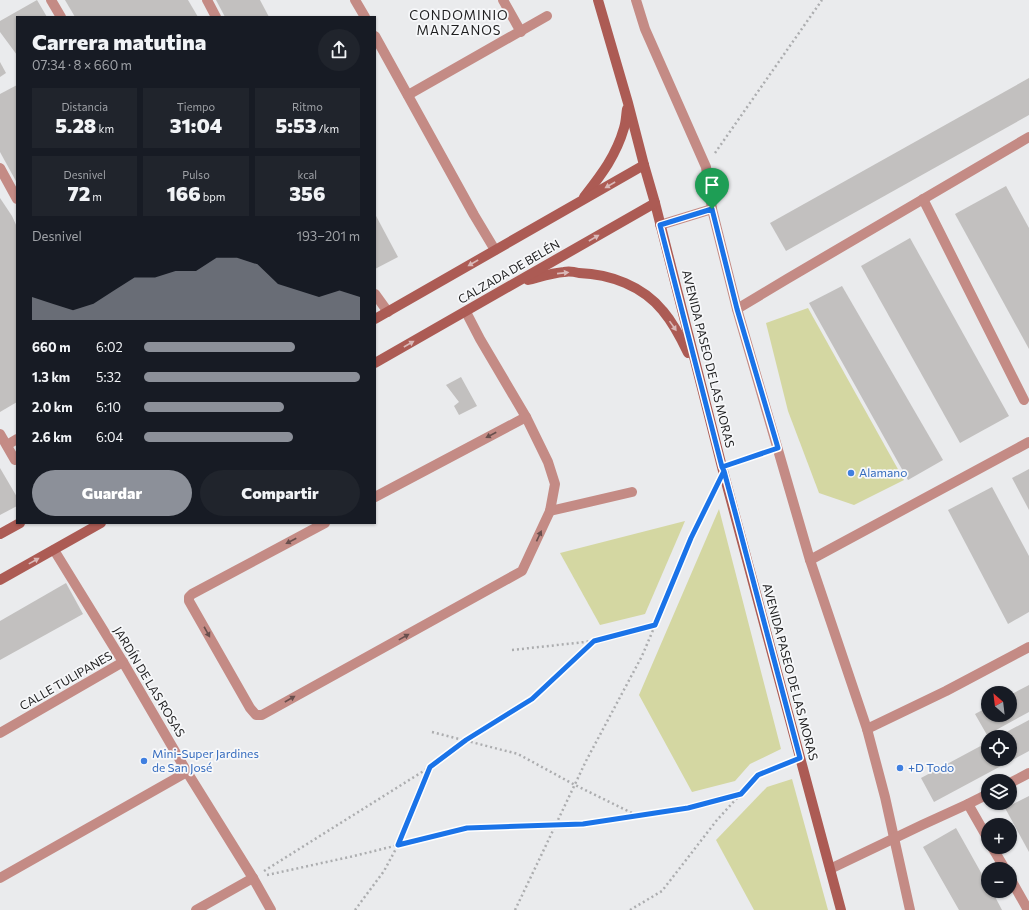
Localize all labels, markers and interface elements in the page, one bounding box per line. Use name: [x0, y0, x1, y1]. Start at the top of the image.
district label: CONDOMINIO MANZANOS: [409, 7, 509, 38]
text: Carrera matutina: [32, 28, 206, 55]
button: share: [318, 29, 360, 71]
text: 07:34 · 8 × 660 m: [32, 57, 132, 73]
text: Distancia: [61, 100, 108, 113]
text: Tiempo: [177, 100, 215, 113]
text: Ritmo: [292, 100, 323, 113]
text: 5.28: [55, 113, 96, 137]
text: 31:04: [170, 113, 222, 137]
text: 5:53: [276, 113, 317, 137]
text: km: [96, 122, 114, 135]
text: /km: [317, 122, 339, 135]
text: Desnivel: [64, 168, 106, 181]
text: Pulso: [182, 168, 210, 181]
text: kcal: [297, 168, 317, 181]
pin: [695, 168, 729, 209]
icon: arrive: [701, 174, 723, 196]
text: 72: [67, 181, 90, 205]
text: 166: [167, 181, 201, 205]
text: 356: [289, 181, 325, 205]
one-way arrow: [604, 181, 616, 188]
text: m: [90, 190, 102, 203]
text: bpm: [201, 190, 225, 203]
text: Desnivel: [32, 228, 82, 244]
text: 193–201 m: [296, 228, 360, 244]
one-way arrow: [588, 235, 600, 242]
street label: CALZADA DE BELÉN: [455, 236, 562, 306]
one-way arrow: [467, 260, 479, 267]
street label: AVENIDA PASEO DE LAS MORAS: [680, 268, 738, 449]
one-way arrow: [556, 269, 569, 276]
one-way arrow: [669, 321, 677, 331]
text: 660 m: [32, 339, 71, 355]
text: 6:02: [96, 339, 123, 355]
one-way arrow: [403, 341, 415, 347]
text: 1.3 km: [32, 369, 70, 385]
text: 5:32: [96, 369, 121, 385]
text: 2.0 km: [32, 399, 73, 415]
text: 6:10: [96, 399, 121, 415]
text: 2.6 km: [32, 429, 72, 445]
text: 6:04: [96, 429, 123, 445]
one-way arrow: [485, 432, 497, 438]
place label: Alamano: [859, 465, 907, 479]
marker: Alamano: [846, 468, 856, 478]
button: Guardar: [32, 470, 192, 516]
button: Compartir: [200, 470, 360, 516]
one-way arrow: [536, 530, 542, 541]
one-way arrow: [285, 538, 297, 545]
one-way arrow: [28, 558, 40, 565]
street label: AVENIDA PASEO DE LAS MORAS: [761, 582, 821, 762]
street label: JARDÍN DE LAS ROSAS: [111, 624, 188, 740]
one-way arrow: [204, 626, 210, 637]
one-way arrow: [398, 633, 410, 640]
street label: CALLE TULIPANES: [17, 648, 114, 712]
north arrow: [981, 686, 1017, 722]
map controls: [981, 686, 1017, 898]
one-way arrow: [284, 696, 296, 703]
button: locate: [981, 730, 1017, 766]
place label: Mini-Super Jardines de San José: [152, 746, 259, 775]
marker: Mini-Super Jardines de San José: [139, 756, 149, 766]
place label: +D Todo: [908, 760, 954, 774]
marker: +D Todo: [895, 763, 905, 773]
button: layers: [981, 774, 1017, 810]
button: +: [981, 818, 1017, 854]
button: −: [981, 862, 1017, 898]

